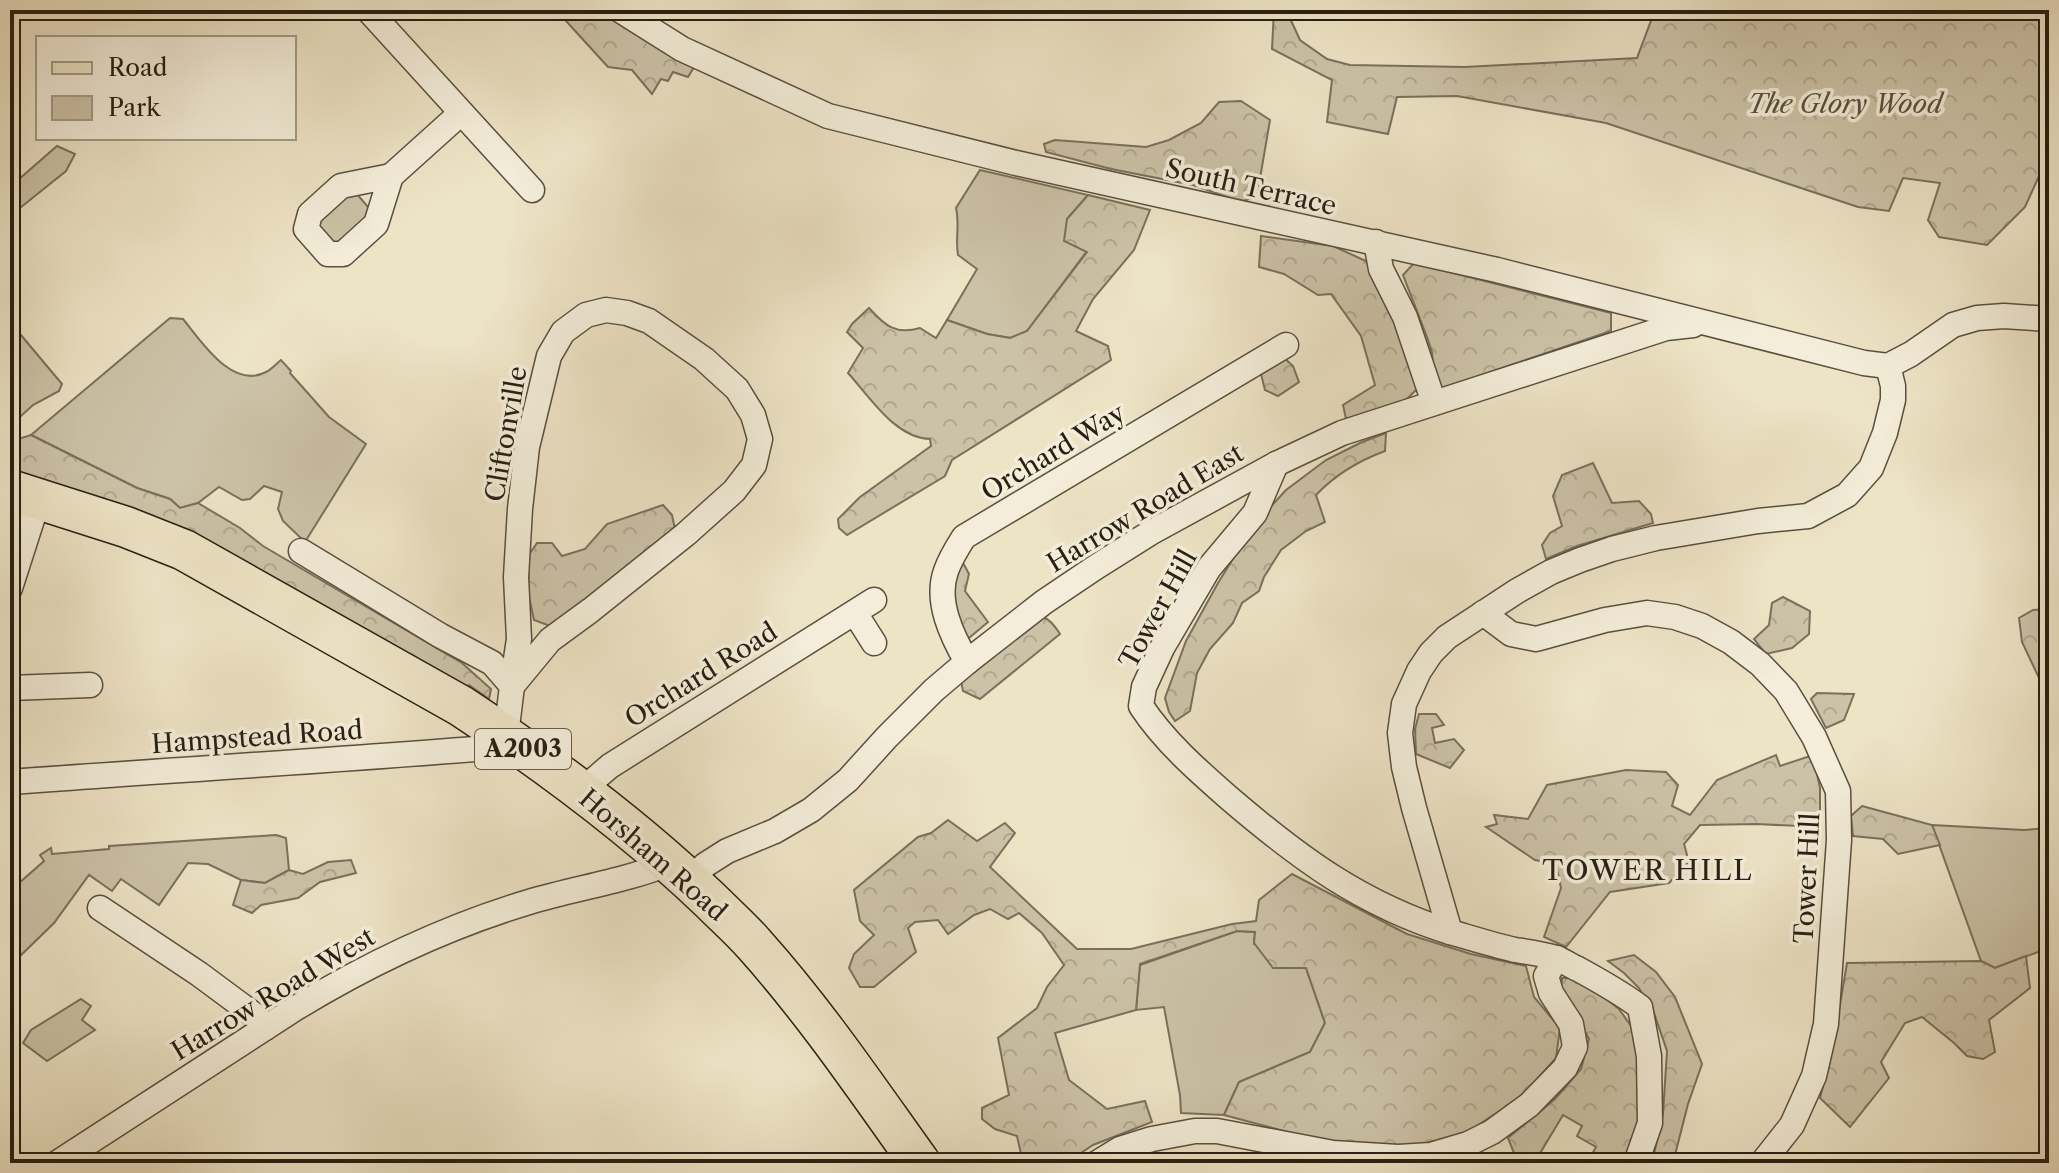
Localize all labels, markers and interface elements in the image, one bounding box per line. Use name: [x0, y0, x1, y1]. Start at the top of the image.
legend: [36, 36, 296, 140]
text: Road: [108, 53, 168, 82]
park label: The Glory Wood: [1748, 88, 1945, 120]
text: Park: [108, 93, 161, 122]
street label: South Terrace: [1162, 152, 1340, 222]
street label: Cliftonville: [478, 364, 534, 504]
street label: Orchard Way: [975, 396, 1131, 507]
street label: Harrow Road East: [1041, 436, 1250, 579]
street label: Tower Hill: [1112, 544, 1204, 674]
street label: Orchard Road: [619, 615, 783, 735]
street label: Hampstead Road: [150, 714, 364, 760]
road number: A2003: [475, 729, 571, 769]
street label: Horsham Road: [573, 782, 734, 928]
street label: Tower Hill: [1788, 812, 1826, 944]
district label: TOWER HILL: [1542, 853, 1754, 887]
street label: Harrow Road West: [165, 920, 381, 1067]

